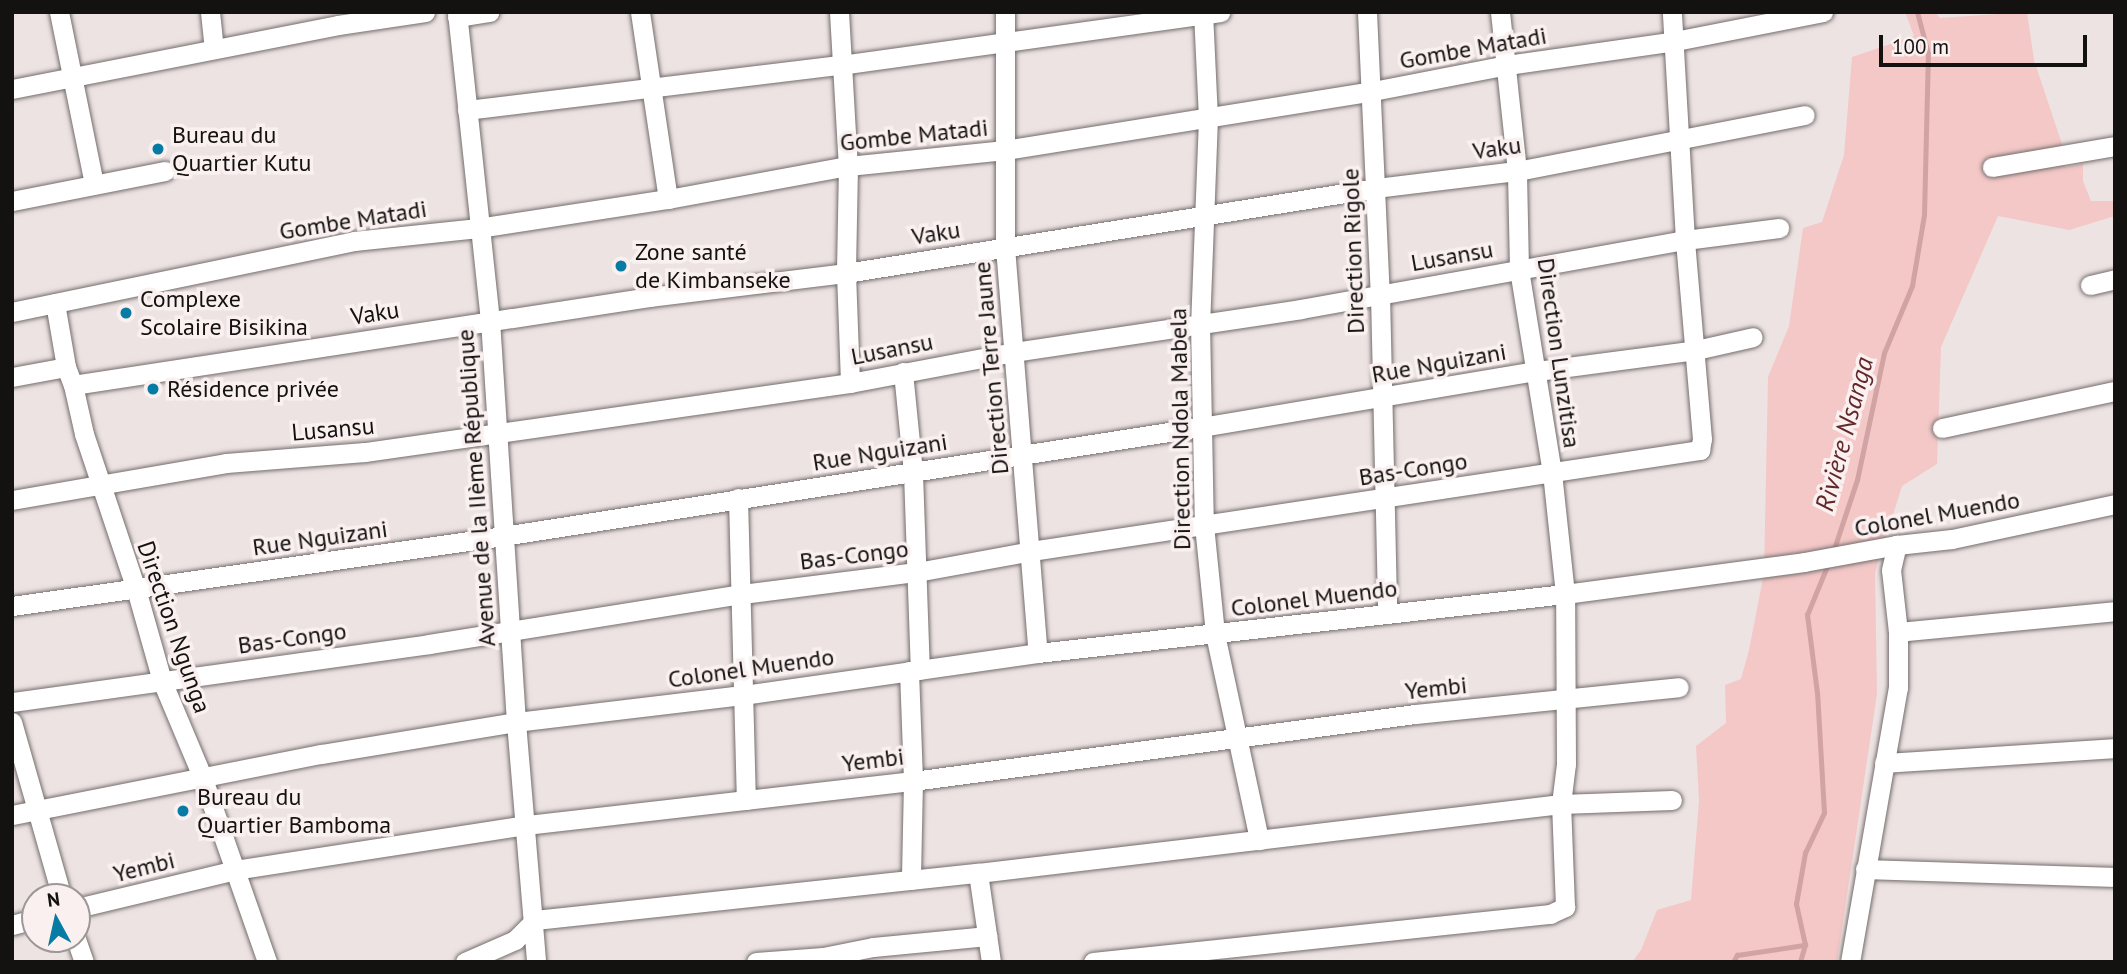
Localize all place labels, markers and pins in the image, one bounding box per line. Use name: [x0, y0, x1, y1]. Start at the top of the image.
place label: Bureau du Quartier Kutu: [172, 121, 311, 177]
marker: Bureau du Quartier Kutu: [150, 141, 166, 157]
place label: Zone santé de Kimbanseke: [635, 238, 791, 294]
marker: Zone santé de Kimbanseke: [613, 258, 629, 274]
place label: Complexe Scolaire Bisikina: [140, 285, 308, 341]
marker: Complexe Scolaire Bisikina: [118, 305, 134, 321]
place label: Résidence privée: [167, 375, 339, 403]
marker: Résidence privée: [145, 381, 161, 397]
place label: Bureau du Quartier Bamboma: [197, 783, 391, 839]
marker: Bureau du Quartier Bamboma: [175, 803, 191, 819]

